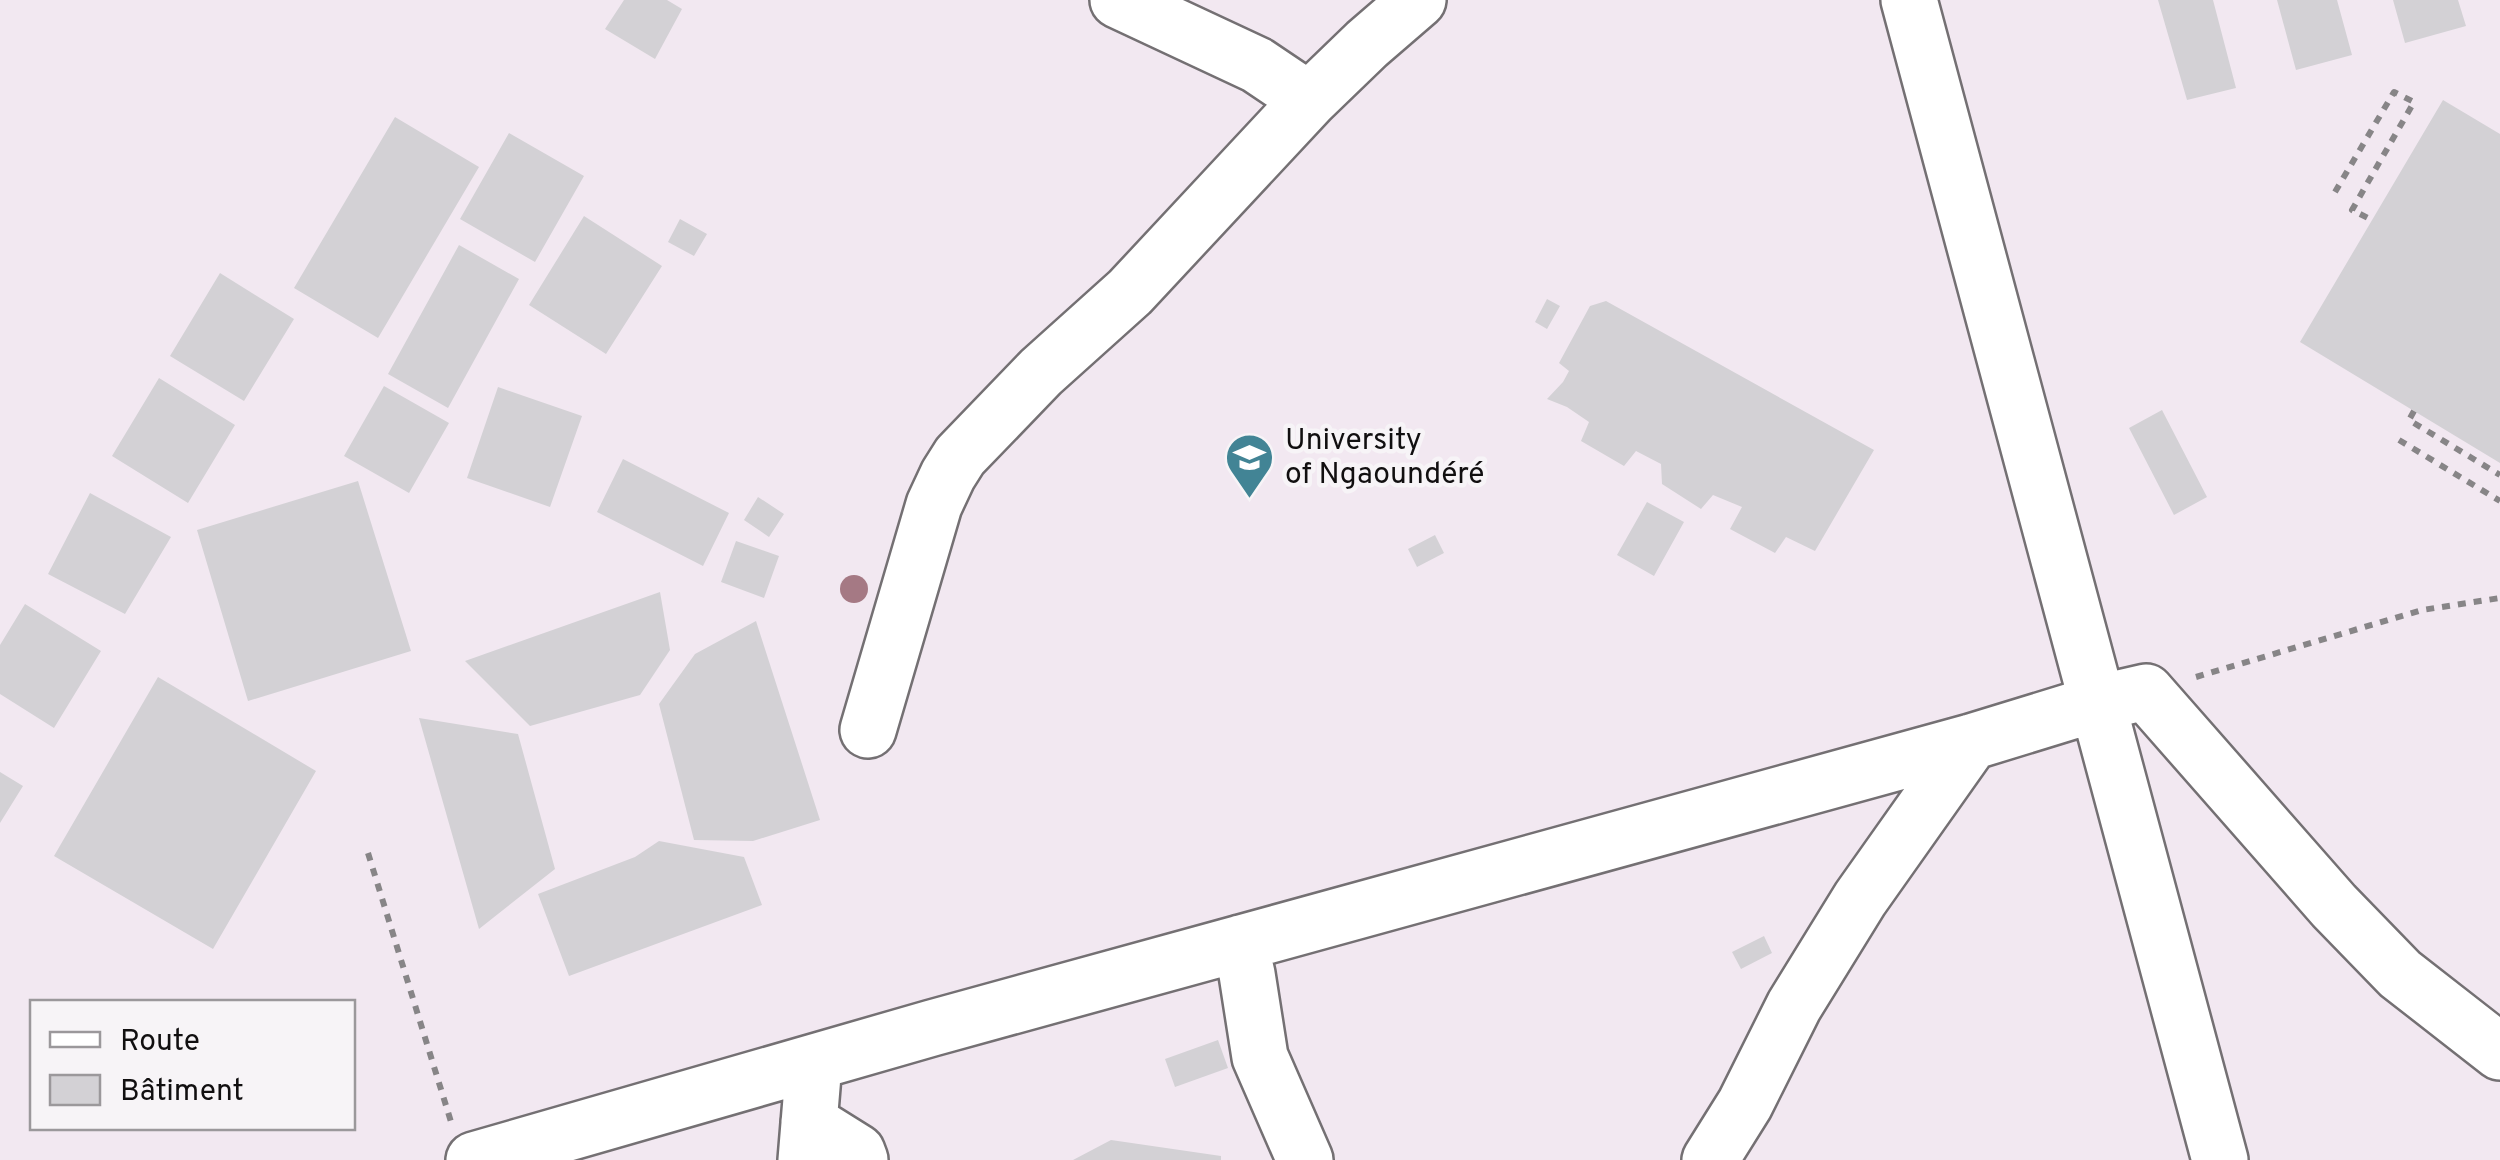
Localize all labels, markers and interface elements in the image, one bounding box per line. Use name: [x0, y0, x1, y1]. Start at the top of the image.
place label: University of Ngaoundéré: [1285, 423, 1484, 494]
school or university icon: University of Ngaoundéré: [1224, 432, 1276, 500]
legend: [30, 1000, 355, 1130]
text: Route: [120, 1024, 200, 1061]
text: Bâtiment: [120, 1074, 244, 1111]

